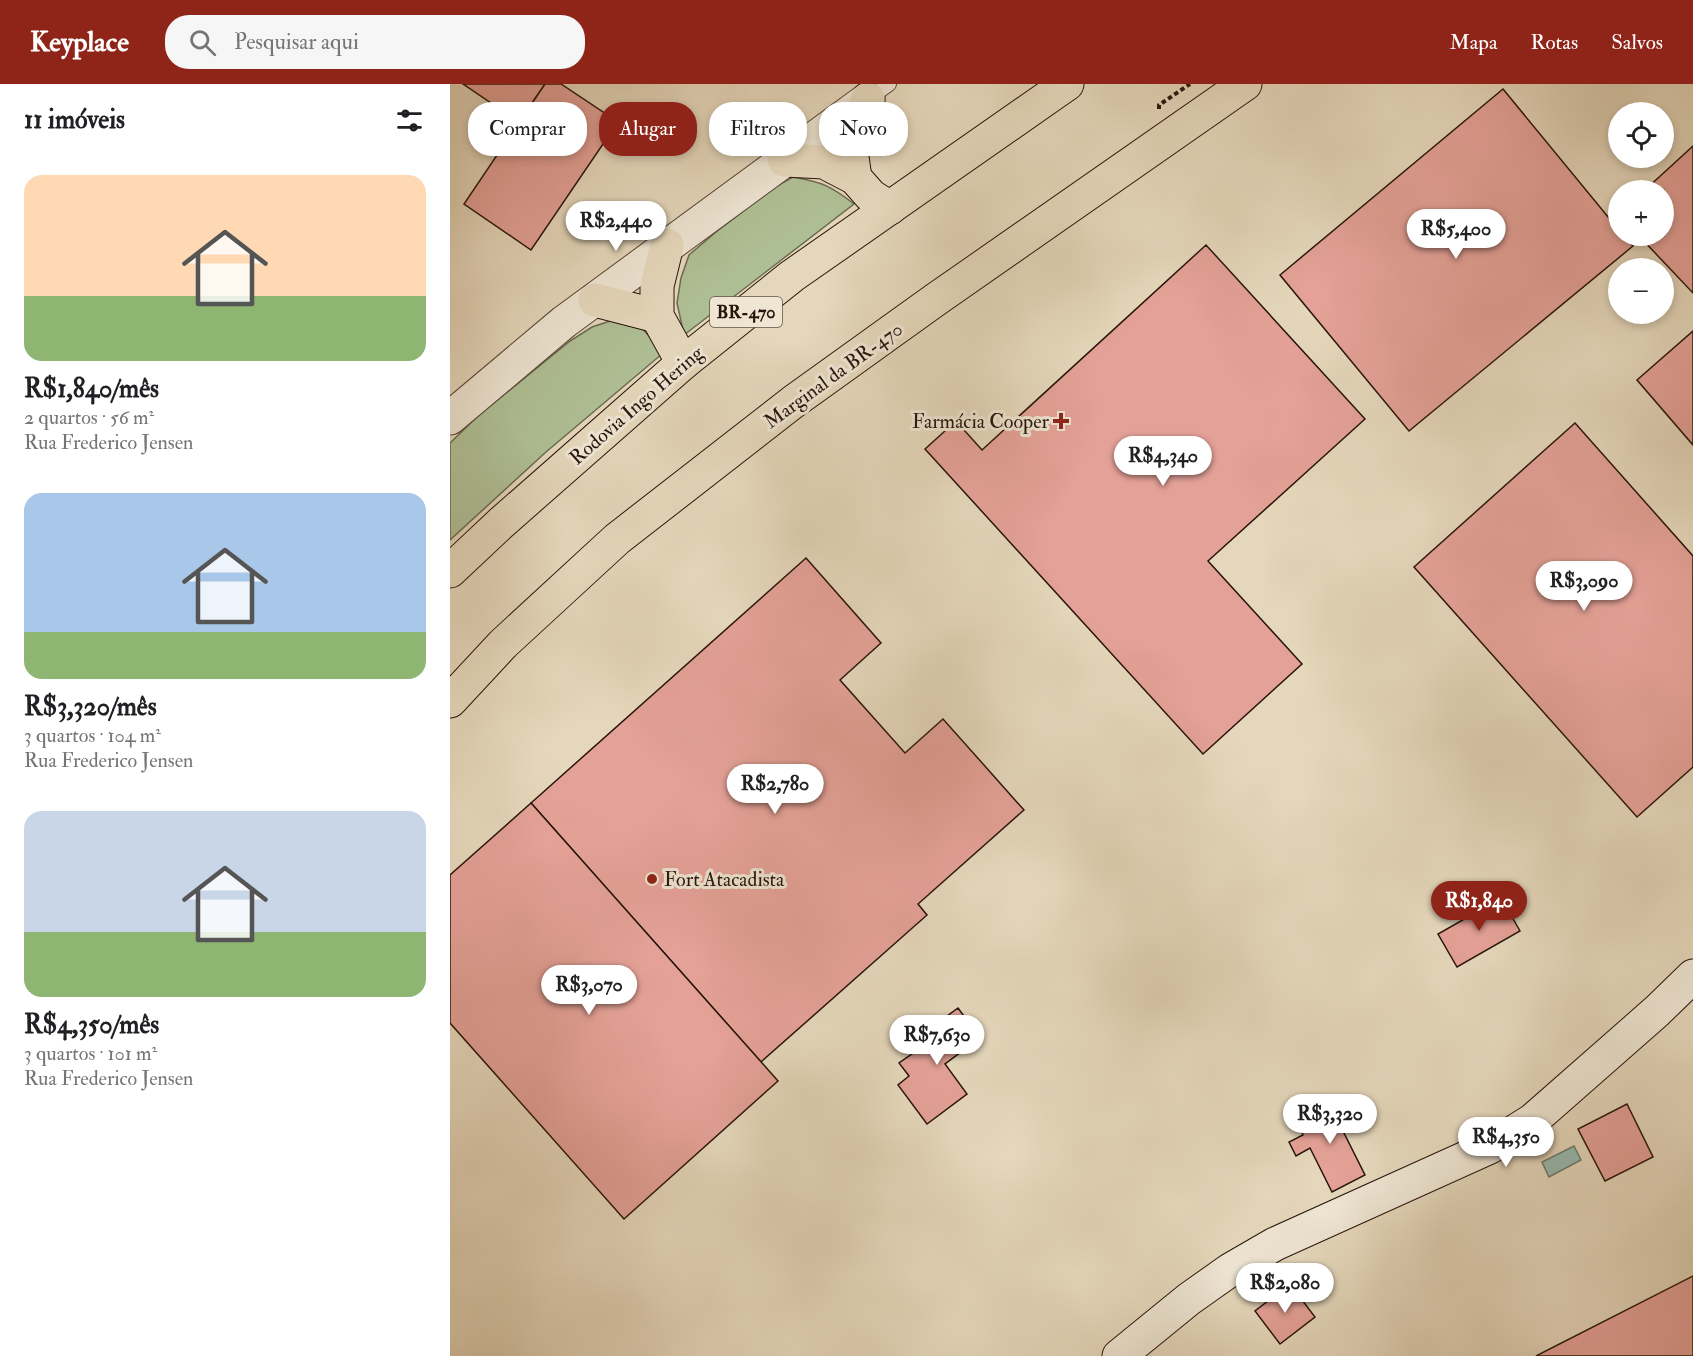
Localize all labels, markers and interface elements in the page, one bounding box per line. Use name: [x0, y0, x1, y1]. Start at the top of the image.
search box: [165, 15, 585, 69]
text: Keyplace: [30, 25, 129, 60]
icon: search: [186, 26, 219, 59]
text: Pesquisar aqui: [234, 28, 359, 56]
text: Mapa: [1450, 29, 1498, 56]
text: Rotas: [1531, 29, 1578, 56]
text: Salvos: [1611, 29, 1663, 56]
chip: Comprar: [468, 102, 587, 156]
chip: Alugar: [599, 102, 697, 156]
chip: Filtros: [709, 102, 807, 156]
chip: Novo: [819, 102, 908, 156]
map controls: [1608, 102, 1674, 324]
button: locate: [1608, 102, 1674, 168]
text: 11 imóveis: [24, 104, 125, 136]
icon: filters: [393, 104, 426, 137]
button: +: [1608, 180, 1674, 246]
pin: R$2,440: [561, 201, 671, 252]
text: R$2,440: [580, 208, 652, 233]
pin: R$5,400: [1401, 209, 1511, 260]
icon: home: [171, 214, 279, 322]
text: R$5,400: [1421, 216, 1491, 241]
button: −: [1608, 258, 1674, 324]
road number: BR-470: [710, 297, 782, 327]
street label: Marginal da BR-470: [759, 317, 908, 434]
street label: Rodovia Ingo Hering: [564, 340, 709, 470]
text: R$1,840/mês: [24, 373, 159, 405]
text: 2 quartos · 56 m²: [24, 405, 154, 430]
place label: Farmácia Cooper: [912, 409, 1050, 435]
marker: Farmácia Cooper: [1054, 414, 1068, 428]
text: Rua Frederico Jensen: [24, 430, 193, 455]
pin: R$4,340: [1108, 436, 1218, 487]
text: R$4,340: [1128, 443, 1198, 468]
icon: home: [171, 532, 279, 640]
pin: R$3,090: [1529, 561, 1639, 612]
text: R$3,090: [1550, 568, 1618, 593]
text: R$3,320/mês: [24, 691, 157, 723]
text: 3 quartos · 104 m²: [24, 723, 161, 748]
text: Rua Frederico Jensen: [24, 748, 193, 773]
pin: R$2,780: [720, 764, 830, 815]
text: R$2,780: [741, 771, 809, 796]
icon: home: [171, 850, 279, 958]
place label: Fort Atacadista: [664, 867, 785, 892]
marker: Fort Atacadista: [645, 872, 659, 886]
pin: R$1,840: [1424, 881, 1534, 932]
text: R$1,840: [1445, 888, 1513, 913]
pin: R$3,070: [534, 965, 644, 1016]
text: R$3,070: [555, 972, 623, 997]
text: R$4,350/mês: [24, 1009, 159, 1041]
pin: R$7,630: [882, 1015, 992, 1066]
text: R$7,630: [903, 1022, 971, 1047]
text: 3 quartos · 101 m²: [24, 1041, 157, 1066]
text: Rua Frederico Jensen: [24, 1066, 193, 1091]
pin: R$3,320: [1275, 1094, 1385, 1145]
text: R$3,320: [1297, 1101, 1363, 1126]
pin: R$4,350: [1451, 1117, 1561, 1168]
text: R$4,350: [1472, 1124, 1540, 1149]
pin: R$2,080: [1230, 1263, 1340, 1314]
text: R$2,080: [1250, 1270, 1320, 1295]

